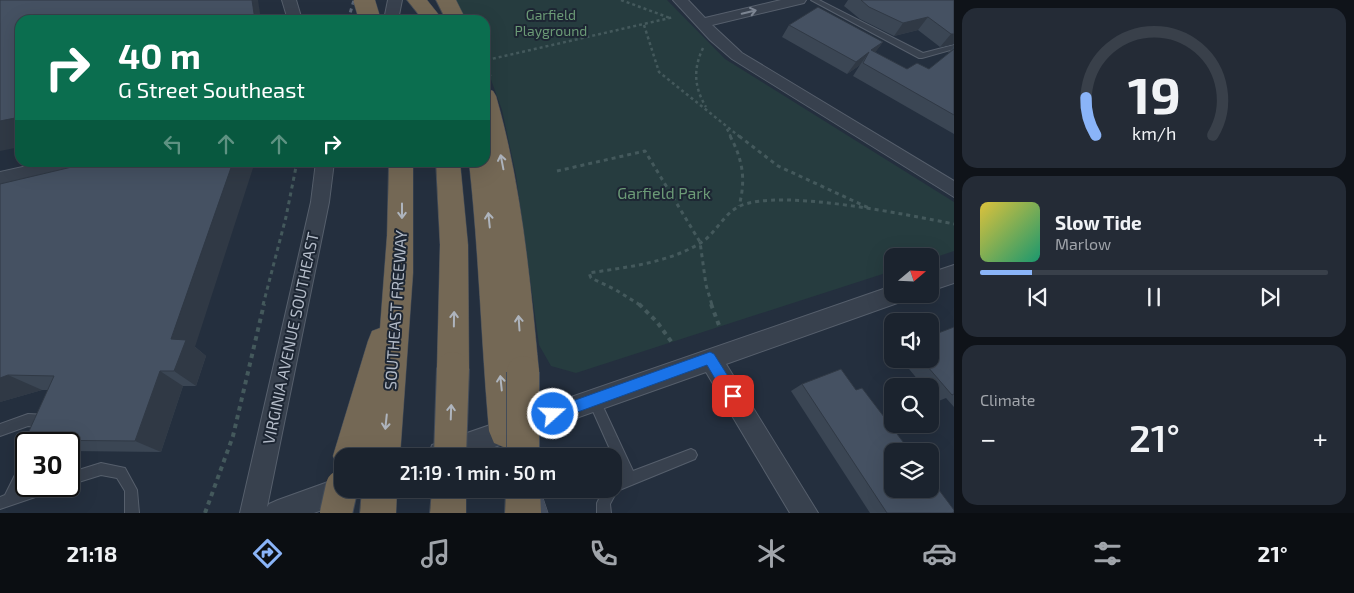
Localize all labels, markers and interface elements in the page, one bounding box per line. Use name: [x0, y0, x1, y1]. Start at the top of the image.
park label: Garfield Playground: [515, 6, 587, 39]
one-way arrow: [741, 7, 757, 16]
text: 40 m: [118, 34, 201, 76]
icon: right: [35, 35, 100, 100]
text: 19: [1127, 62, 1181, 124]
text: G Street Southeast: [118, 76, 305, 102]
text: km/h: [1132, 122, 1176, 144]
icon: left: [159, 130, 187, 158]
icon: ahead: [212, 130, 240, 158]
icon: ahead: [265, 130, 293, 158]
icon: right: [318, 130, 346, 158]
one-way arrow: [496, 154, 506, 170]
park label: Garfield Park: [617, 183, 711, 202]
one-way arrow: [397, 202, 407, 219]
text: Slow Tide: [1055, 211, 1142, 234]
one-way arrow: [484, 213, 494, 229]
street label: SOUTHEAST FREEWAY: [380, 229, 410, 391]
street label: VIRGINIA AVENUE SOUTHEAST: [258, 230, 322, 446]
text: Marlow: [1055, 234, 1111, 253]
north arrow: [884, 248, 939, 302]
map controls: [884, 248, 939, 498]
icon: previous: [1024, 283, 1052, 311]
icon: pause: [1140, 283, 1168, 311]
icon: next: [1256, 283, 1284, 311]
one-way arrow: [449, 311, 459, 328]
button: sound: [884, 313, 939, 368]
one-way arrow: [515, 315, 524, 331]
one-way arrow: [496, 375, 506, 391]
pin: [712, 375, 754, 417]
button: search: [884, 378, 939, 433]
icon: arrive: [719, 382, 747, 410]
position arrow: [526, 387, 578, 439]
text: Climate: [980, 390, 1035, 409]
one-way arrow: [446, 404, 456, 420]
one-way arrow: [382, 414, 391, 430]
text: 21°: [1129, 414, 1180, 460]
text: −: [980, 421, 996, 455]
text: +: [1313, 421, 1328, 455]
speed limit sign: 30: [15, 432, 80, 497]
button: layers: [884, 443, 939, 498]
text: 21:19 · 1 min · 50 m: [400, 461, 556, 484]
icon: directions: [250, 536, 285, 571]
icon: music: [418, 536, 453, 571]
icon: phone: [586, 536, 621, 571]
icon: climate: [754, 536, 789, 571]
icon: car: [922, 536, 957, 571]
icon: filters: [1090, 536, 1125, 571]
text: 21:18: [66, 540, 118, 566]
text: 21°: [1258, 540, 1287, 566]

